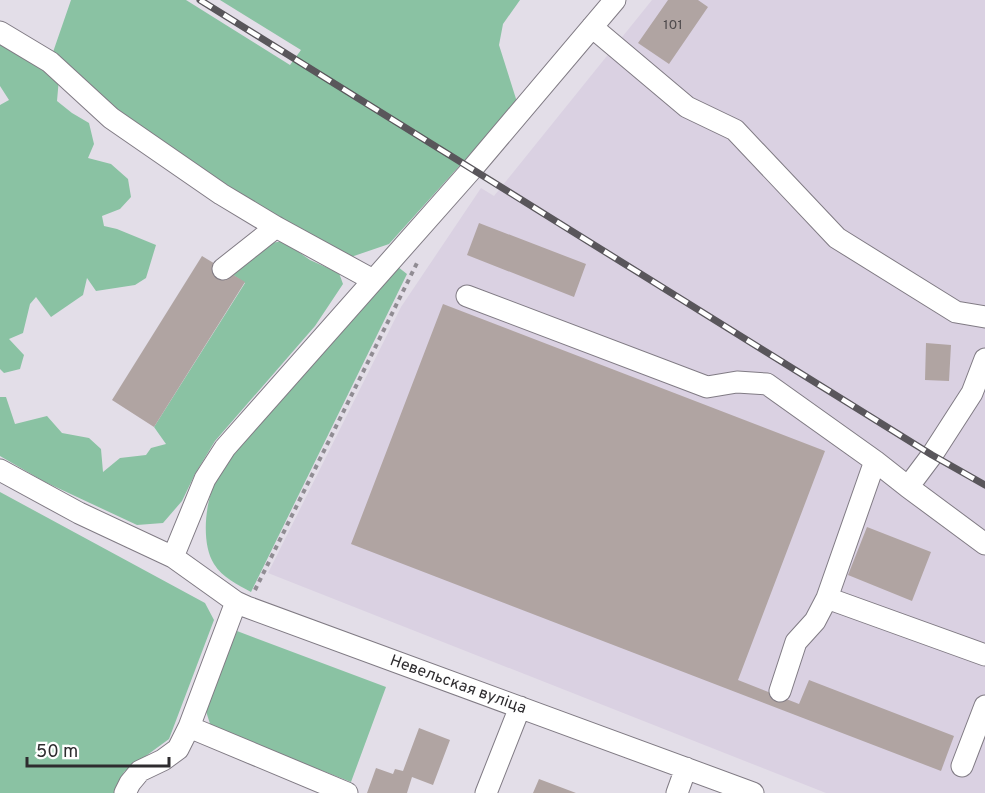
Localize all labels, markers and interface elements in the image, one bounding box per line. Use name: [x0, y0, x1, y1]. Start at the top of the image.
house number: 101: [663, 17, 683, 34]
street label: Невельская вуліца: [387, 651, 529, 719]
scale bar: [27, 730, 170, 768]
text: 50 m: [36, 741, 78, 764]

